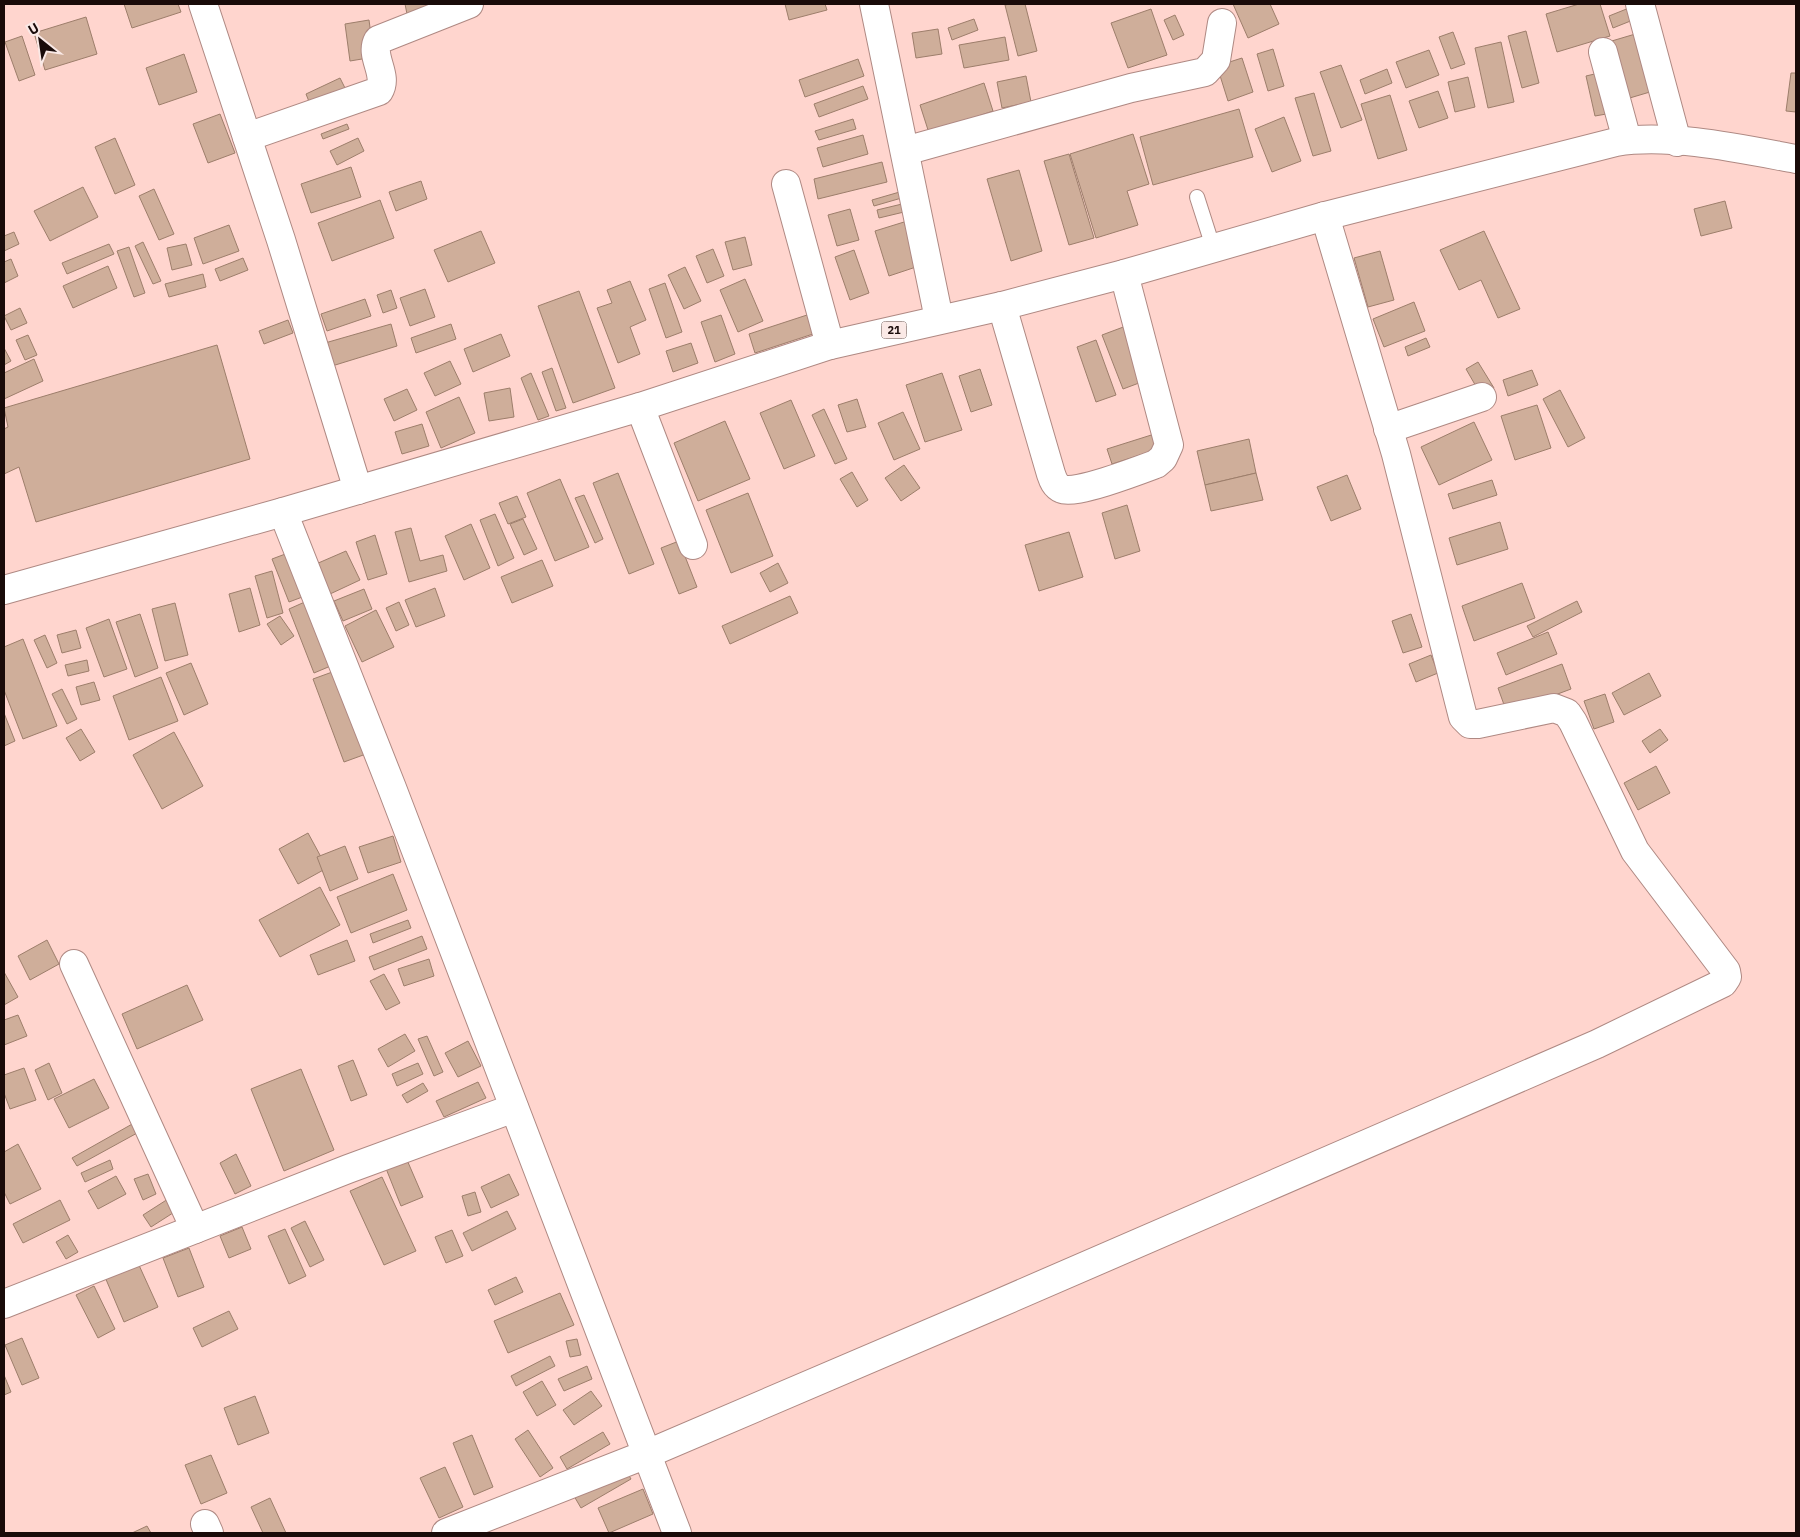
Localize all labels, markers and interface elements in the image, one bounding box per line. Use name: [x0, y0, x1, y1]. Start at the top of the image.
north arrow: [15, 15, 65, 65]
text: U: [25, 19, 42, 39]
road number: 21: [882, 322, 906, 338]

